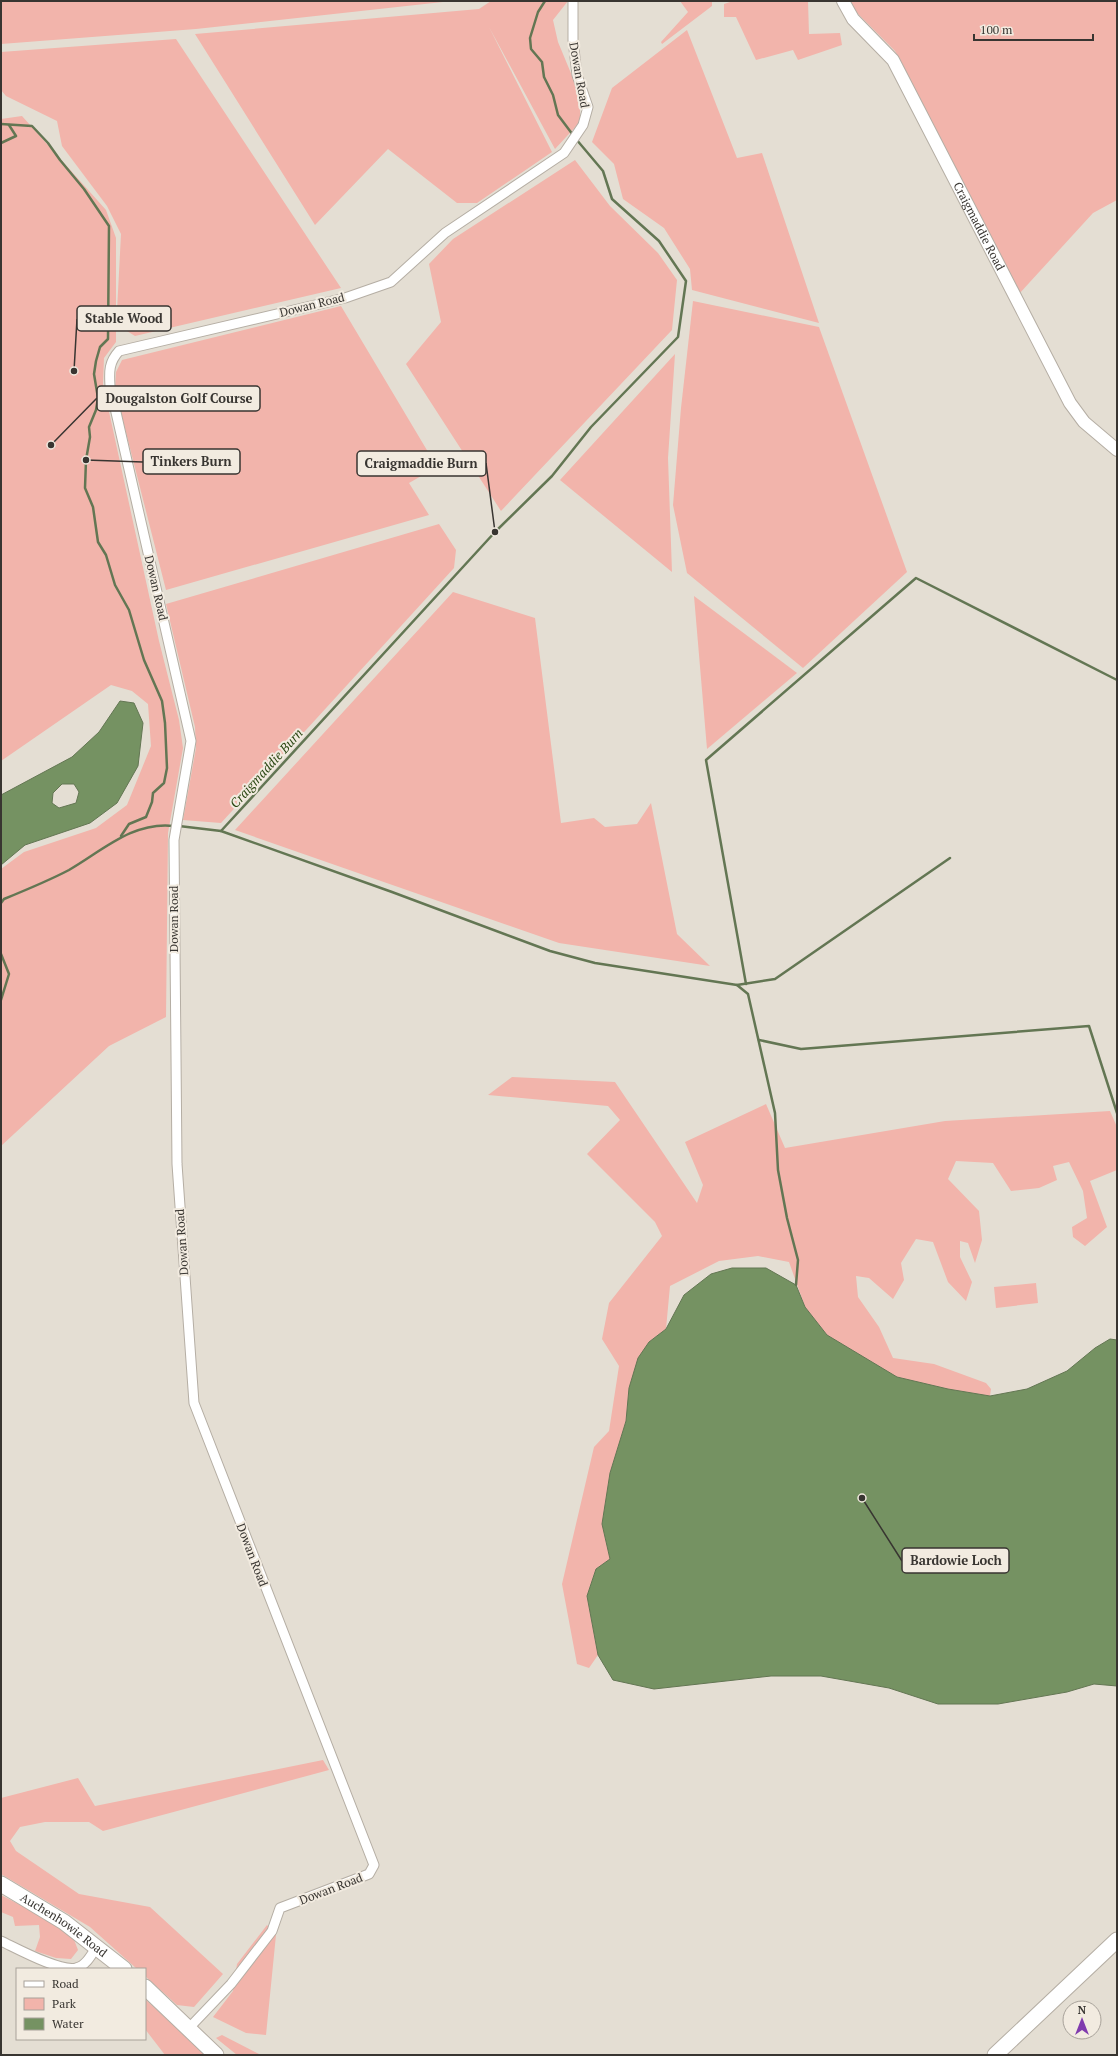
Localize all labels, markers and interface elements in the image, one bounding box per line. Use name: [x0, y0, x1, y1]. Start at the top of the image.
scale bar: [974, 16, 1093, 42]
text: 100 m: [980, 22, 1013, 37]
street label: Dowan Road: [566, 41, 593, 109]
street label: Craigmaddie Road: [950, 179, 1008, 273]
street label: Dowan Road: [278, 289, 346, 320]
callout: Stable Wood: [77, 306, 171, 331]
text: Stable Wood: [85, 309, 163, 327]
callout: Dougalston Golf Course: [97, 386, 260, 411]
text: Dougalston Golf Course: [105, 389, 253, 407]
callout: Tinkers Burn: [143, 449, 240, 474]
callout: Craigmaddie Burn: [357, 451, 486, 476]
text: Tinkers Burn: [150, 452, 232, 470]
text: Craigmaddie Burn: [364, 454, 478, 472]
street label: Dowan Road: [142, 554, 171, 622]
water label: Craigmaddie Burn: [225, 724, 307, 812]
street label: Dowan Road: [166, 885, 181, 952]
street label: Dowan Road: [172, 1208, 191, 1276]
street label: Dowan Road: [234, 1521, 272, 1589]
callout: Bardowie Loch: [902, 1548, 1009, 1573]
text: Bardowie Loch: [910, 1551, 1002, 1569]
street label: Dowan Road: [297, 1869, 365, 1907]
street label: Auchenhowie Road: [18, 1889, 111, 1960]
legend: [16, 1968, 146, 2040]
text: Road: [52, 1976, 79, 1991]
text: Park: [52, 1996, 77, 2011]
north arrow: [1062, 2000, 1102, 2040]
text: N: [1078, 2003, 1087, 2017]
text: Water: [52, 2016, 84, 2031]

